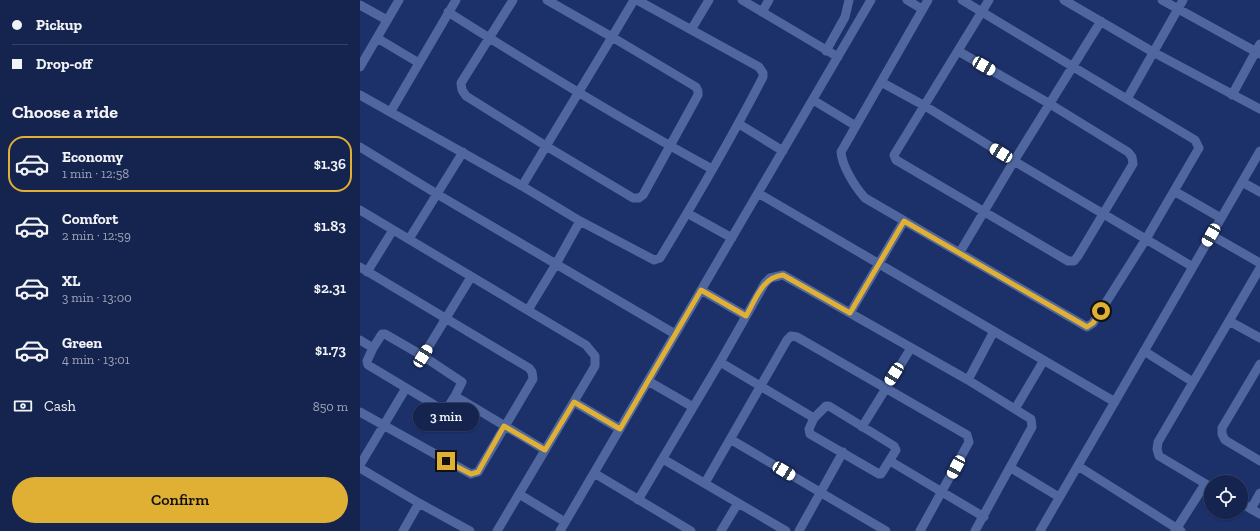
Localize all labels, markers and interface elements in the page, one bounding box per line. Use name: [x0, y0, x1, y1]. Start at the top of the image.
text: Pickup: [36, 16, 82, 34]
text: Drop-off: [36, 55, 92, 73]
car: [971, 55, 997, 77]
text: Choose a ride: [12, 101, 118, 123]
car: [988, 142, 1014, 164]
icon: car: [14, 146, 50, 182]
text: Economy: [62, 148, 123, 166]
text: $1.36: [314, 155, 346, 173]
text: 1 min · 12:58: [62, 166, 129, 181]
icon: car: [14, 208, 50, 244]
text: Comfort: [62, 210, 118, 228]
text: $1.83: [314, 217, 346, 235]
car: [1200, 222, 1222, 248]
text: 2 min · 12:59: [62, 228, 131, 243]
icon: car: [14, 270, 50, 306]
text: XL: [62, 272, 80, 290]
text: $2.31: [314, 279, 346, 297]
text: 3 min · 13:00: [62, 290, 132, 305]
route start: [1092, 302, 1110, 320]
icon: car: [14, 332, 50, 368]
text: Green: [62, 334, 102, 352]
text: $1.73: [315, 341, 346, 359]
car: [412, 343, 434, 369]
text: 4 min · 13:01: [62, 352, 130, 367]
car: [883, 361, 905, 387]
icon: cash: [12, 395, 34, 417]
text: Cash: [44, 397, 76, 415]
text: 850 m: [313, 399, 348, 414]
callout: 3 min: [413, 403, 479, 431]
text: 3 min: [430, 409, 462, 424]
route end: [437, 452, 455, 470]
car: [945, 454, 967, 480]
car: [771, 460, 797, 482]
map controls: [1204, 475, 1248, 519]
button: locate: [1204, 475, 1248, 519]
button: Confirm: [12, 477, 348, 523]

